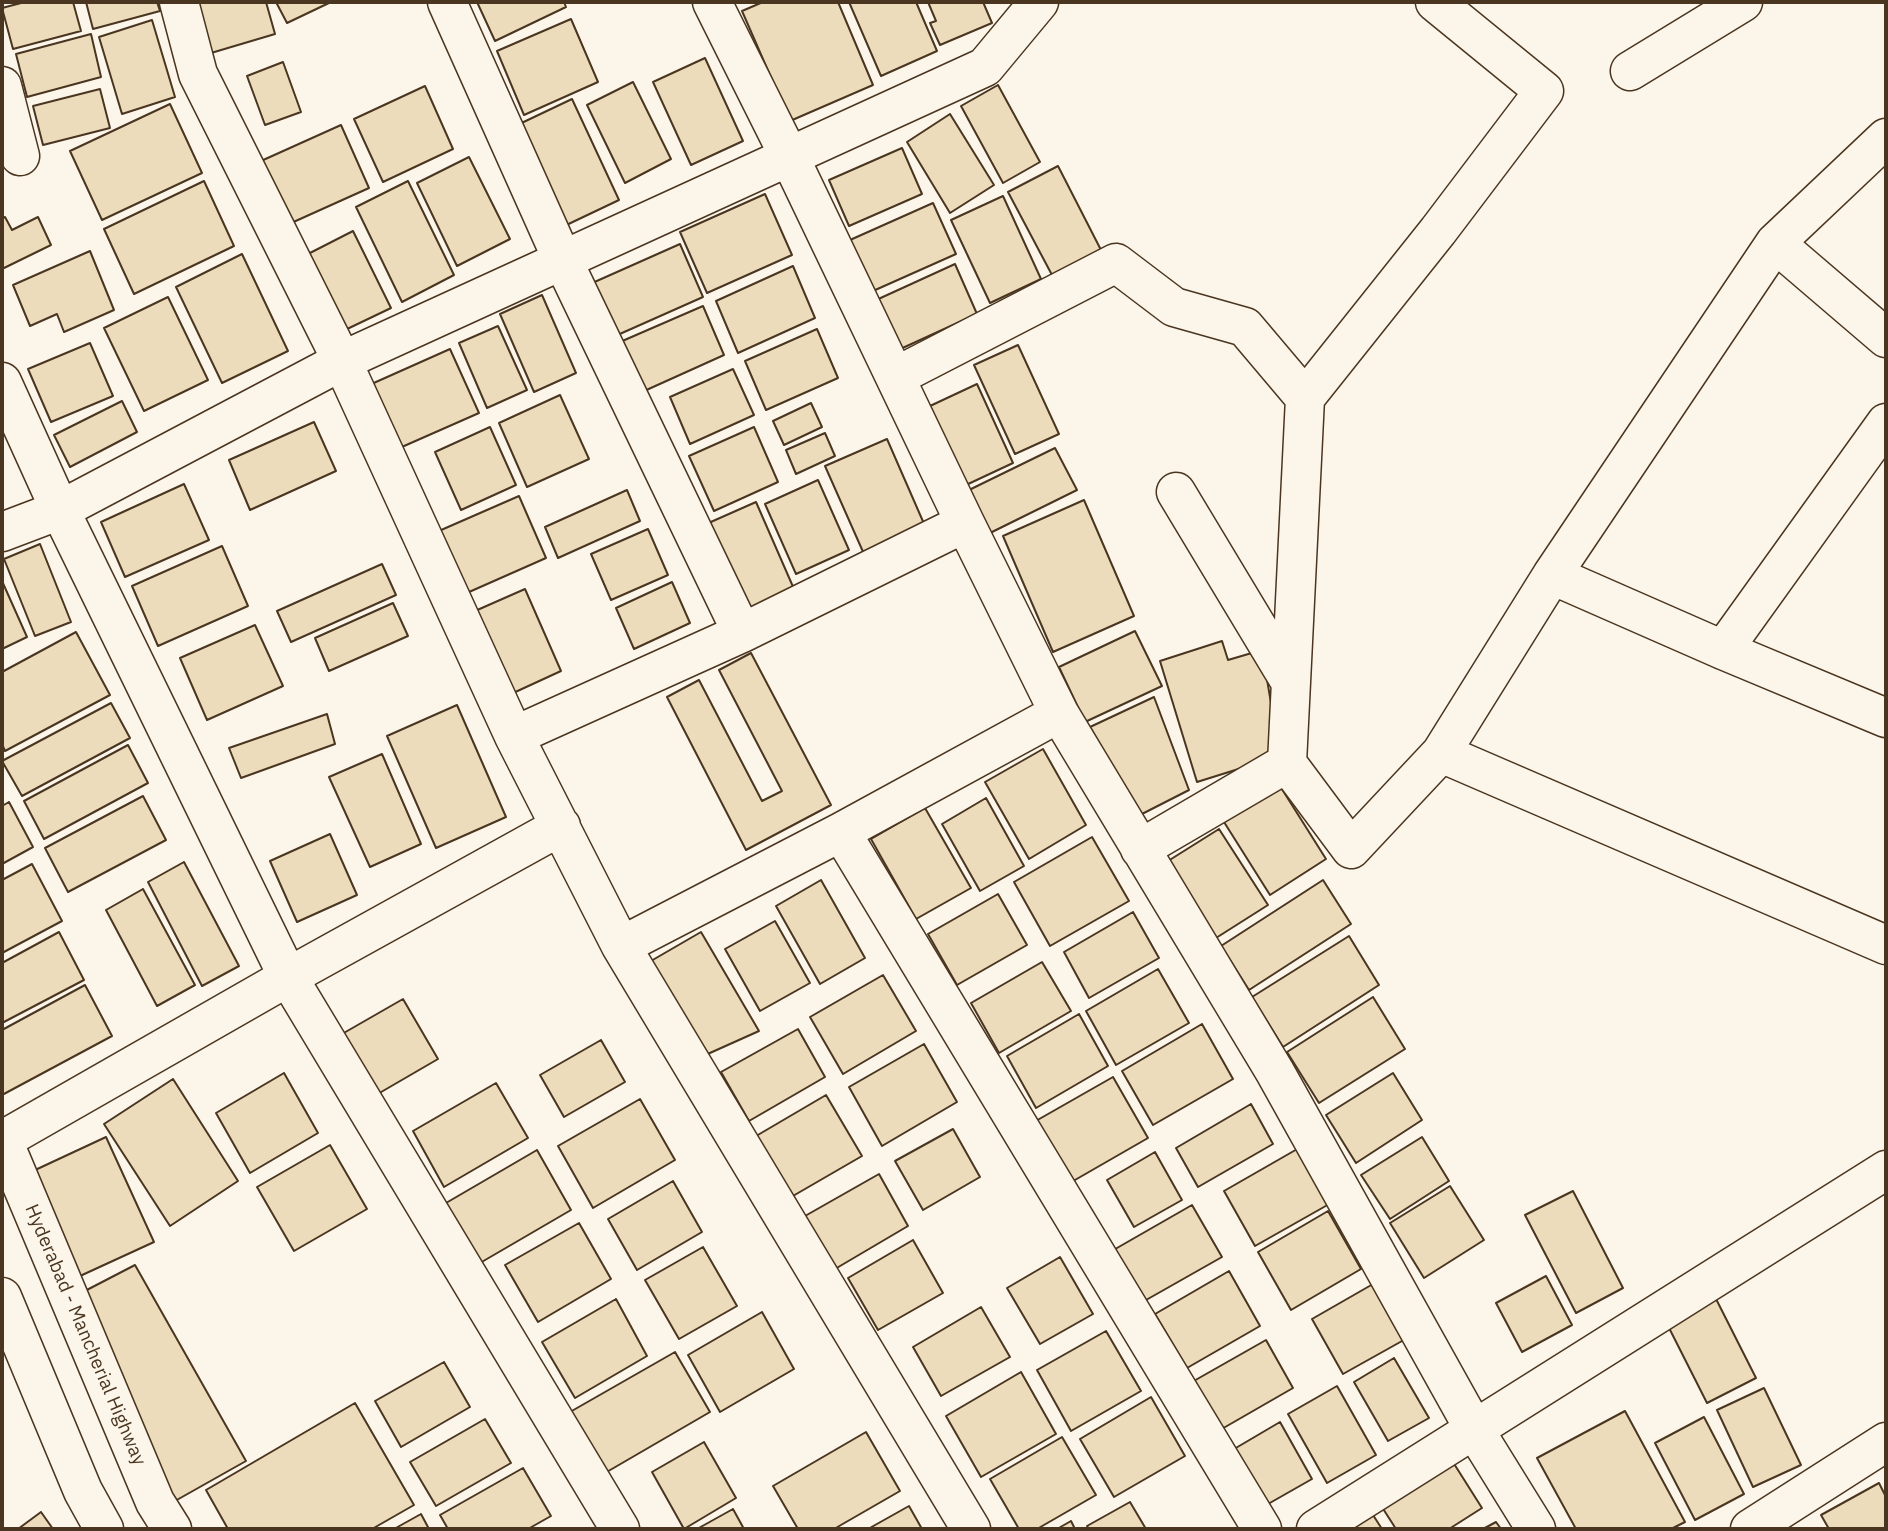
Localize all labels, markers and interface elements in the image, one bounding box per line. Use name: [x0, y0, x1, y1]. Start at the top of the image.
street label: Hyderabad - Mancherial Highway: [19, 1201, 151, 1469]

